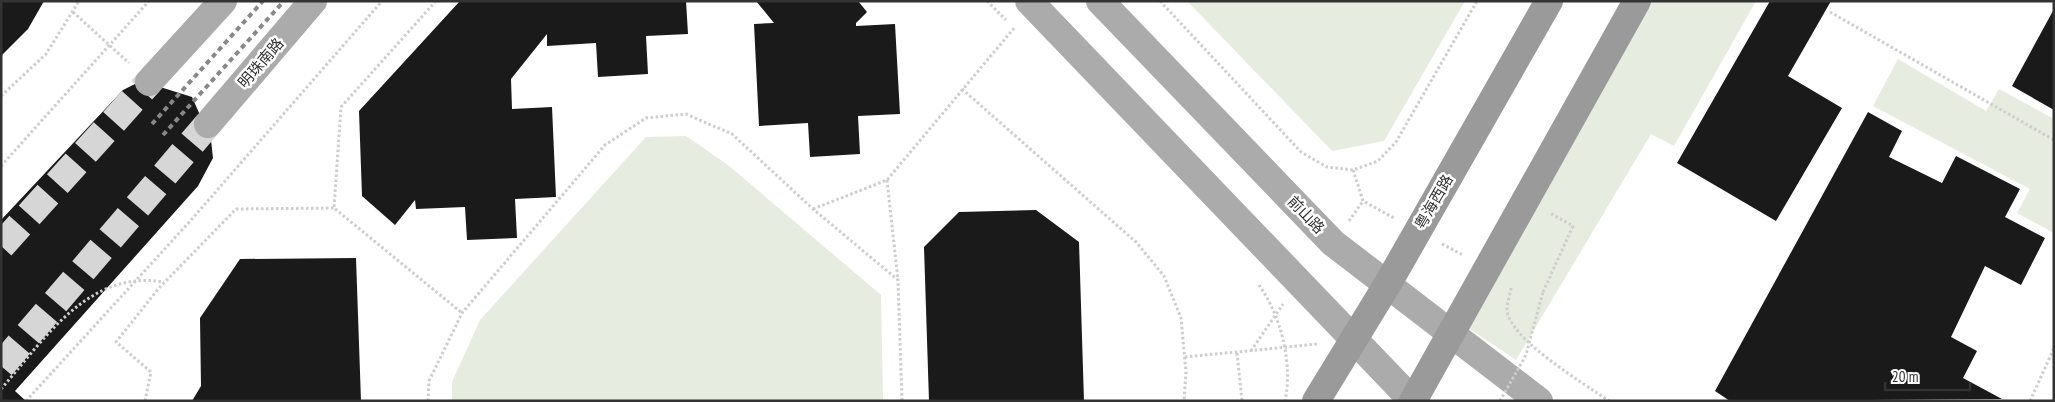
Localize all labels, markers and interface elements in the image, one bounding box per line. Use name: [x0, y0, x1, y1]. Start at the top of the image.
street label: 明珠南路: [234, 34, 287, 92]
street label: 粤海西路: [1410, 171, 1457, 232]
street label: 前山路: [1284, 192, 1329, 237]
scale bar: [1885, 360, 1970, 392]
text: 20 m: [1892, 367, 1918, 386]

